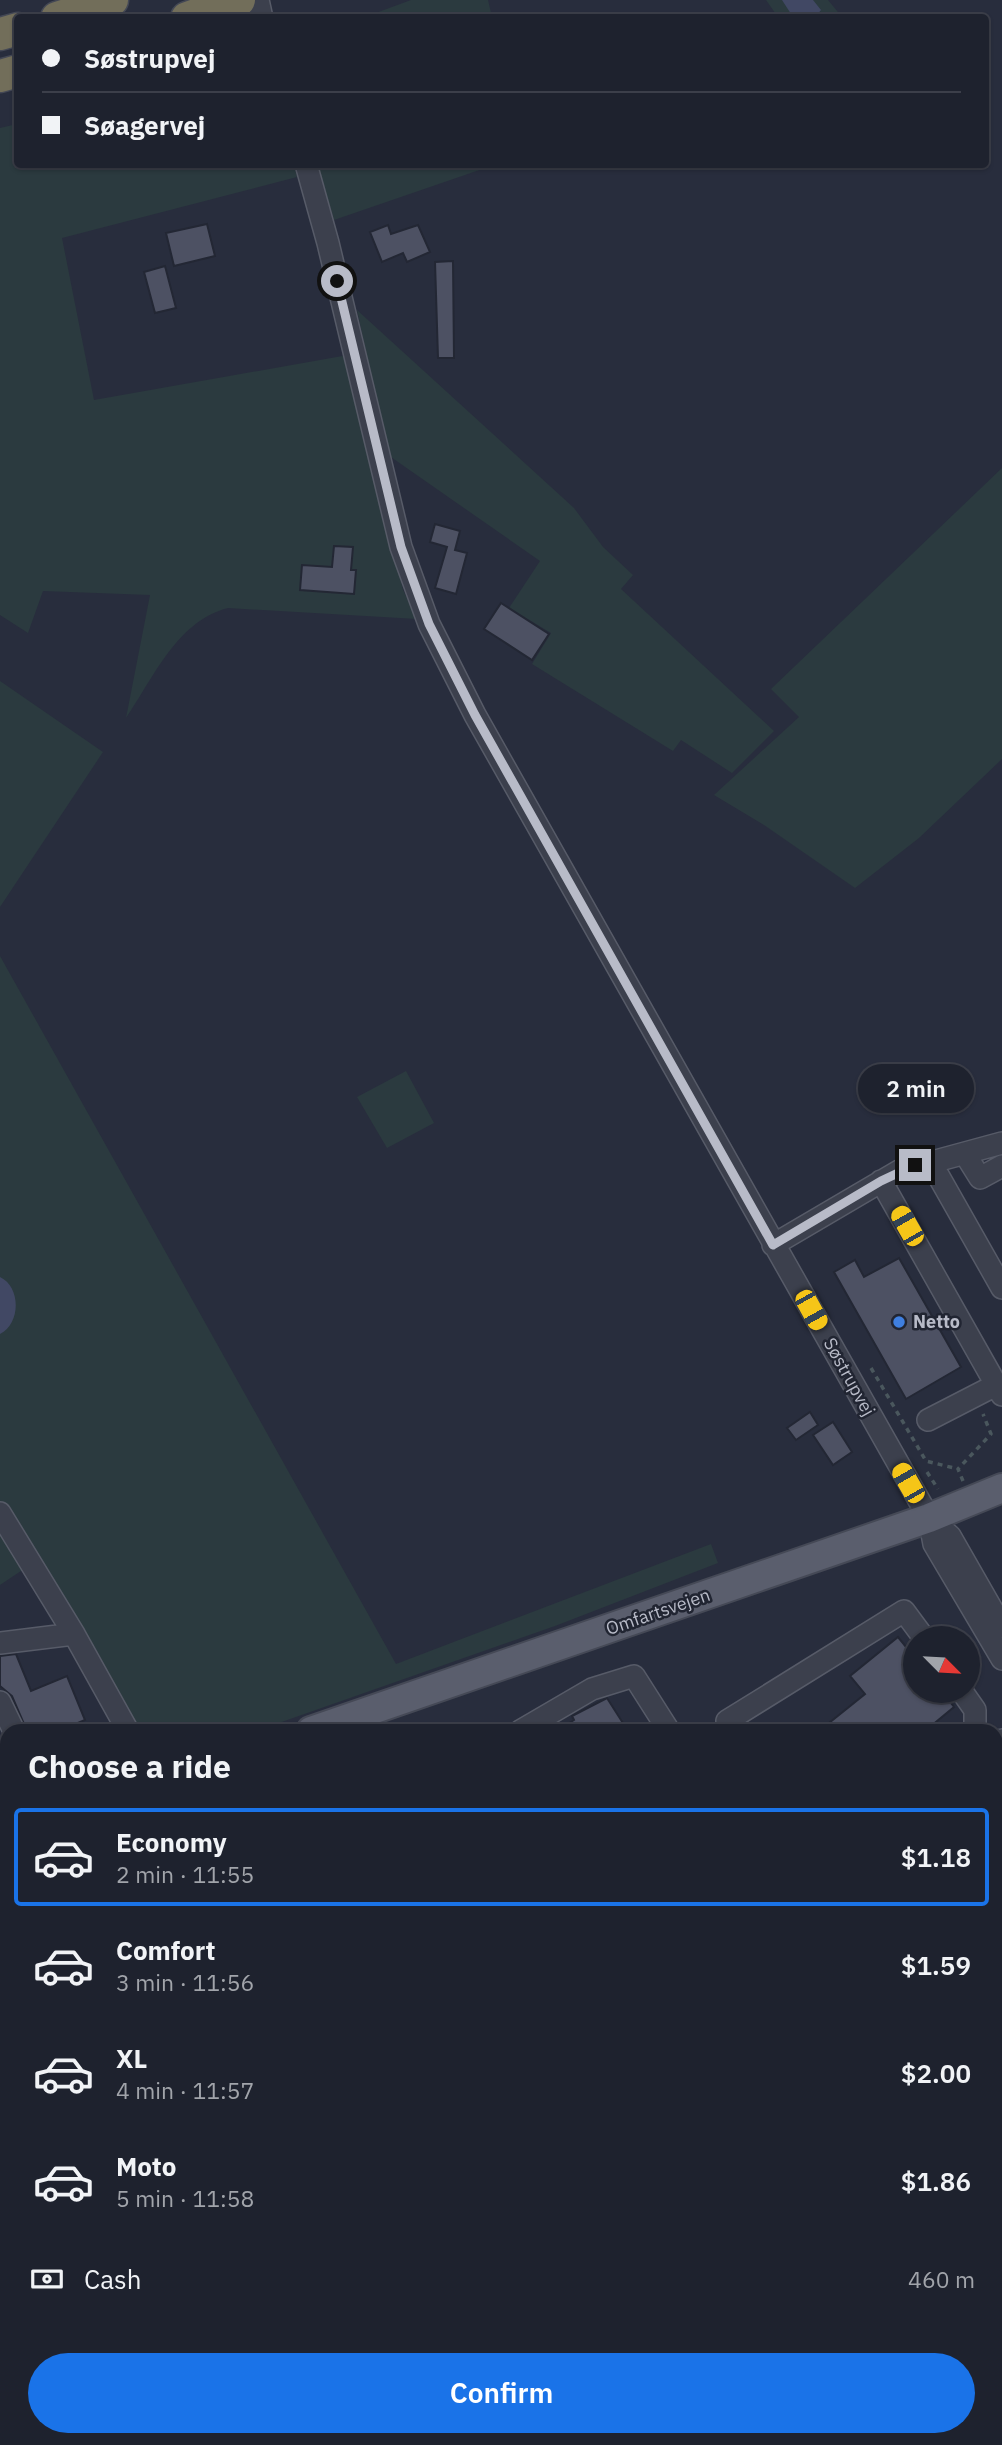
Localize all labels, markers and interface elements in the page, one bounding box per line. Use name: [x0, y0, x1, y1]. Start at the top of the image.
text: Søstrupvej: [84, 41, 215, 75]
text: Søagervej: [84, 108, 205, 142]
route start: [321, 265, 353, 297]
callout: 2 min: [857, 1064, 973, 1112]
text: 2 min: [886, 1073, 946, 1103]
route end: [899, 1149, 931, 1181]
car: [888, 1203, 927, 1249]
car: [792, 1287, 831, 1333]
place label: Netto: [913, 1310, 960, 1333]
marker: Netto: [891, 1314, 907, 1330]
street label: Søstrupvej: [819, 1334, 880, 1420]
car: [889, 1460, 928, 1506]
street label: Omfartsvejen: [603, 1583, 713, 1640]
north arrow: [903, 1626, 980, 1703]
map controls: [903, 1626, 980, 1703]
text: Choose a ride: [28, 1745, 231, 1787]
text: Economy: [116, 1825, 227, 1859]
icon: car: [32, 1826, 95, 1889]
text: $1.18: [901, 1840, 971, 1874]
text: 2 min · 11:55: [116, 1859, 254, 1889]
text: Comfort: [116, 1933, 215, 1967]
icon: car: [32, 1934, 95, 1997]
text: $1.59: [901, 1948, 971, 1982]
text: 3 min · 11:56: [116, 1967, 254, 1997]
text: XL: [116, 2041, 147, 2075]
icon: car: [32, 2042, 95, 2105]
text: $2.00: [901, 2056, 971, 2090]
text: 4 min · 11:57: [116, 2075, 254, 2105]
text: Moto: [116, 2149, 176, 2183]
icon: car: [32, 2150, 95, 2213]
text: $1.86: [901, 2164, 971, 2198]
text: 5 min · 11:58: [116, 2183, 254, 2213]
icon: cash: [28, 2260, 66, 2298]
text: Cash: [84, 2262, 141, 2296]
text: 460 m: [908, 2264, 975, 2294]
button: Confirm: [28, 2353, 975, 2433]

